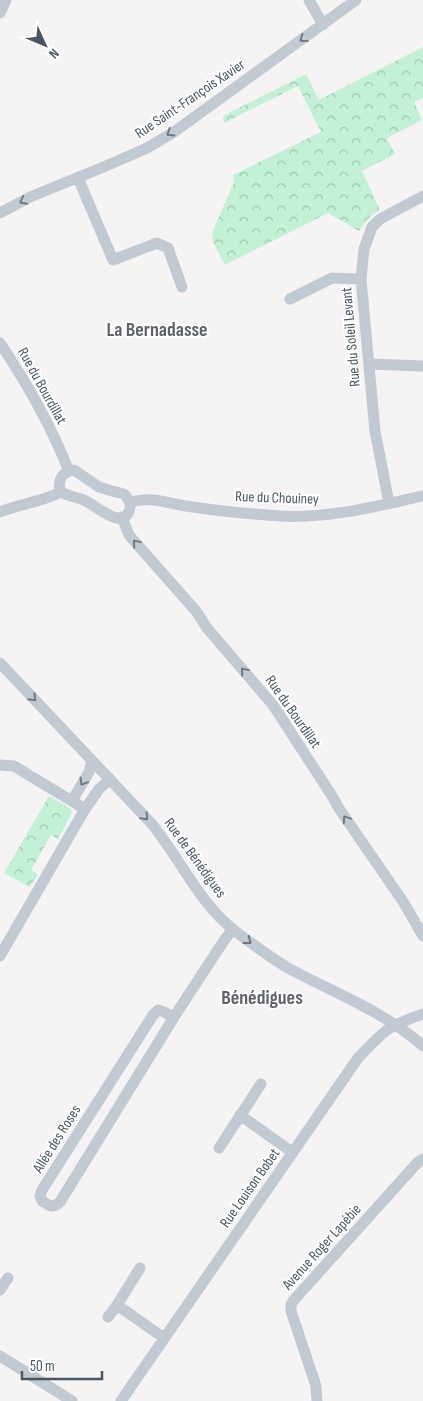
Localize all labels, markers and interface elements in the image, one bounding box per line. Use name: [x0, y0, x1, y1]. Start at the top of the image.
north arrow: [20, 20, 70, 70]
one-way arrow: [299, 33, 309, 42]
text: N: [45, 45, 63, 62]
street label: Rue Saint-François Xavier: [131, 55, 249, 143]
one-way arrow: [167, 127, 176, 137]
one-way arrow: [19, 195, 28, 205]
street label: Rue du Soleil Levant: [337, 286, 365, 388]
district label: La Bernadasse: [106, 318, 208, 342]
street label: Rue du Bourdillat: [13, 344, 71, 428]
street label: Rue du Chouiney: [235, 487, 319, 509]
one-way arrow: [132, 539, 141, 548]
one-way arrow: [241, 667, 250, 676]
street label: Rue du Bourdillat: [261, 672, 325, 752]
one-way arrow: [27, 693, 36, 702]
one-way arrow: [80, 776, 90, 785]
one-way arrow: [139, 811, 148, 820]
street label: Rue de Bénédigues: [160, 814, 230, 902]
one-way arrow: [342, 815, 352, 824]
one-way arrow: [242, 935, 251, 943]
district label: Bénédigues: [221, 986, 303, 1010]
street label: Allée des Roses: [28, 1102, 85, 1177]
street label: Rue Louison Bobet: [216, 1144, 285, 1231]
street label: Avenue Roger Lapébie: [278, 1200, 366, 1295]
scale bar: [22, 1348, 102, 1380]
text: 50 m: [30, 1357, 55, 1376]

